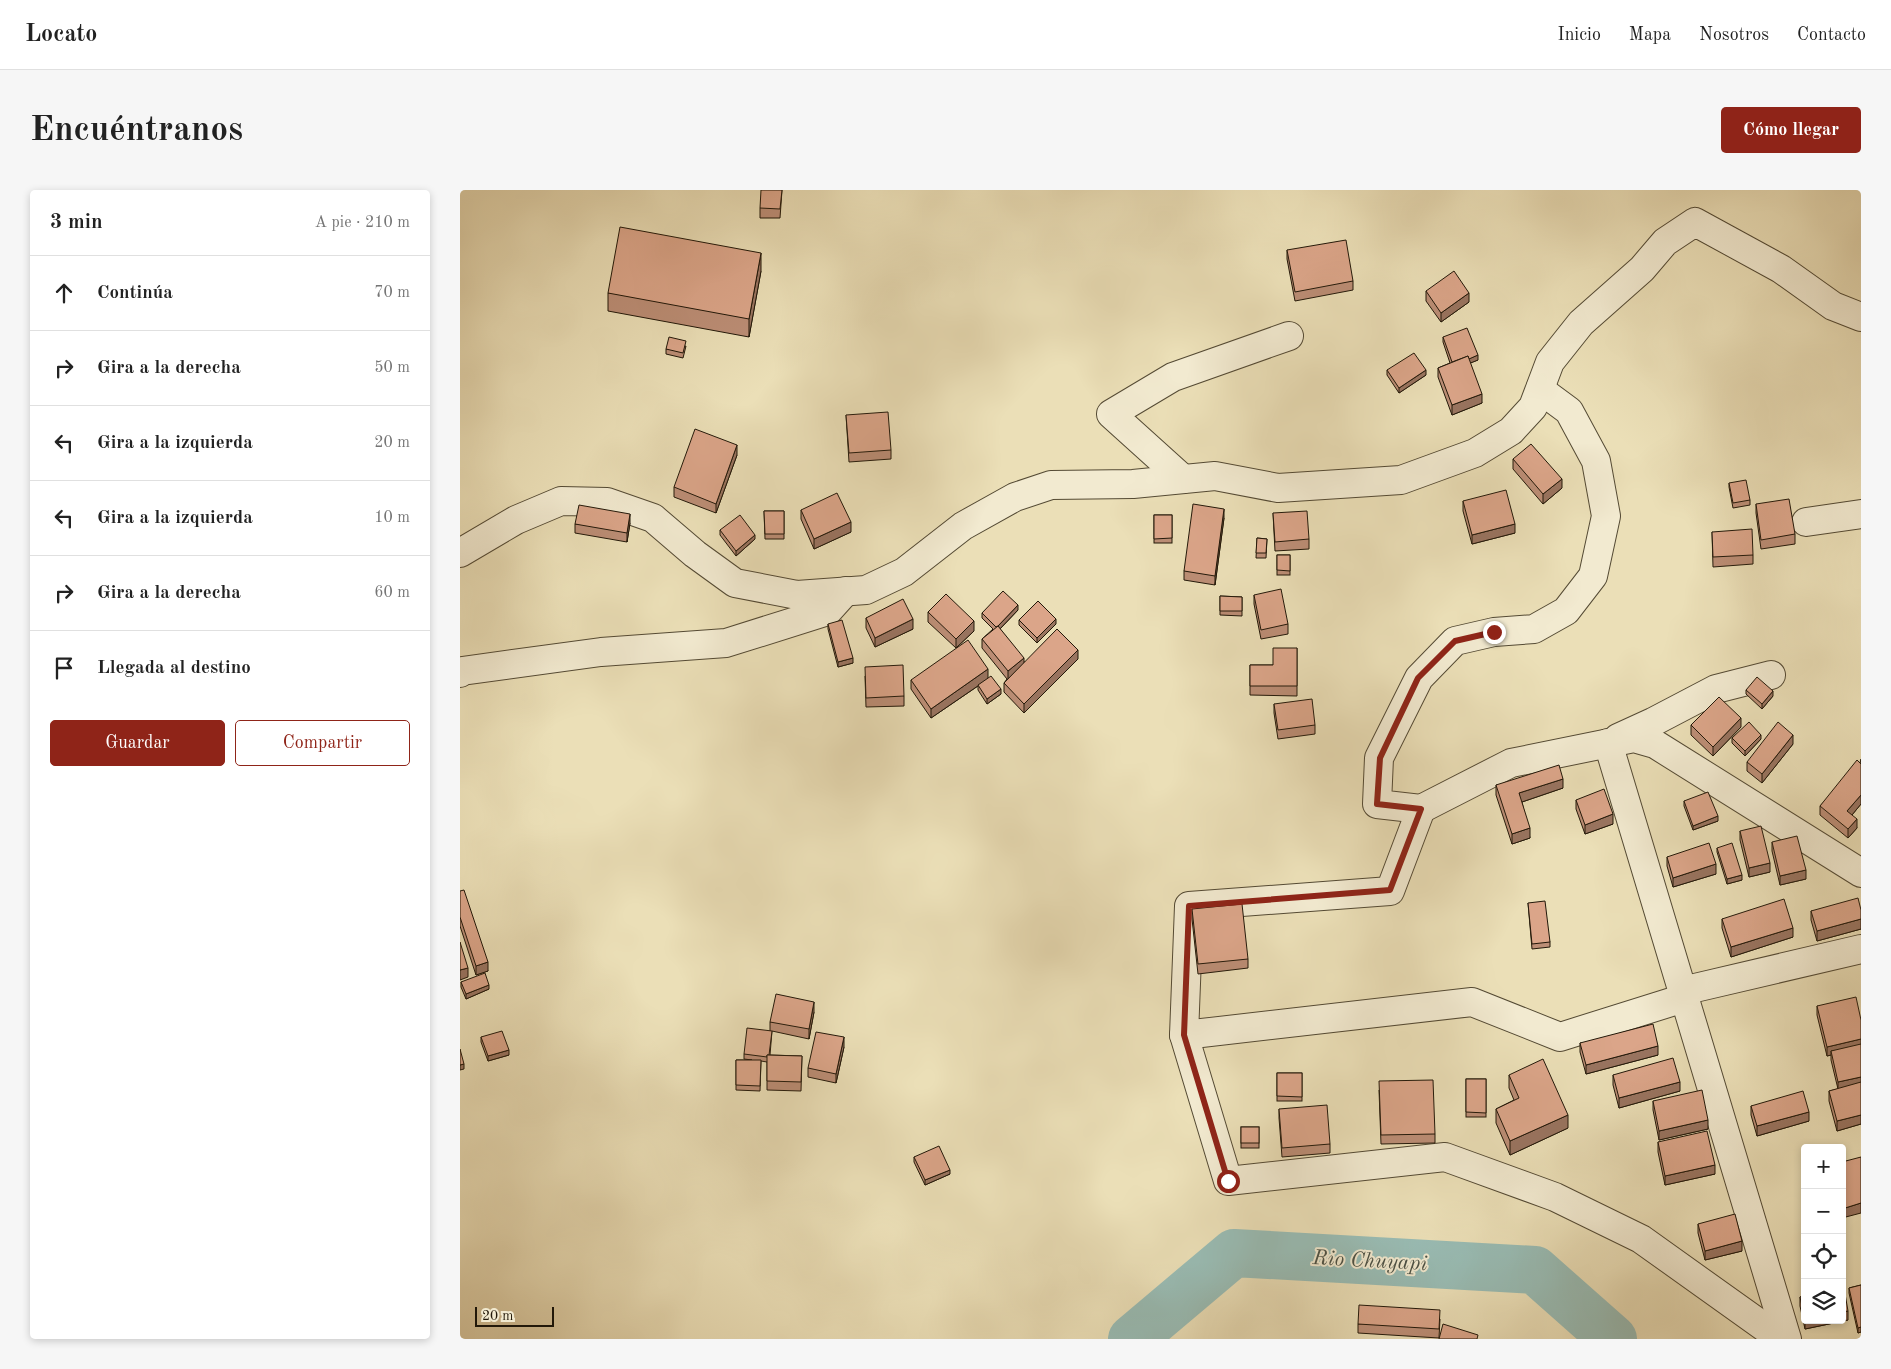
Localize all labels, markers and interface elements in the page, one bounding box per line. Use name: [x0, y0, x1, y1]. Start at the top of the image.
text: Locato: [25, 23, 97, 47]
text: Inicio: [1558, 26, 1601, 44]
text: Mapa: [1629, 26, 1671, 44]
text: Nosotros: [1699, 26, 1769, 44]
text: Contacto: [1797, 26, 1866, 44]
button: Cómo llegar: [1721, 107, 1861, 153]
text: Encuéntranos: [30, 113, 243, 148]
text: 3 min: [50, 212, 103, 233]
text: A pie · 210 m: [315, 215, 410, 231]
icon: ahead: [50, 279, 78, 307]
text: Continúa: [97, 284, 173, 303]
text: 70 m: [374, 285, 410, 301]
icon: right: [50, 354, 78, 382]
text: Gira a la derecha: [97, 359, 241, 378]
text: 50 m: [374, 360, 410, 376]
icon: left: [50, 429, 78, 457]
text: Gira a la izquierda: [97, 434, 253, 453]
text: 20 m: [374, 435, 410, 451]
icon: left: [50, 504, 78, 532]
text: Gira a la izquierda: [97, 509, 253, 528]
text: 10 m: [374, 510, 410, 526]
icon: right: [50, 579, 78, 607]
text: Gira a la derecha: [97, 584, 241, 603]
text: 60 m: [374, 585, 410, 601]
route end: [1483, 621, 1506, 644]
icon: arrive: [50, 654, 78, 682]
text: Llegada al destino: [97, 659, 251, 678]
button: Guardar: [50, 720, 225, 766]
button: Compartir: [235, 720, 410, 766]
map controls: [1801, 1144, 1846, 1324]
button: +: [1801, 1144, 1846, 1189]
route start: [1217, 1170, 1240, 1193]
button: −: [1801, 1189, 1846, 1234]
button: locate: [1801, 1234, 1846, 1279]
water label: Rio Chuyapi: [1311, 1248, 1428, 1275]
button: layers: [1801, 1279, 1846, 1324]
scale bar: [475, 1304, 554, 1327]
text: 20 m: [482, 1309, 513, 1323]

